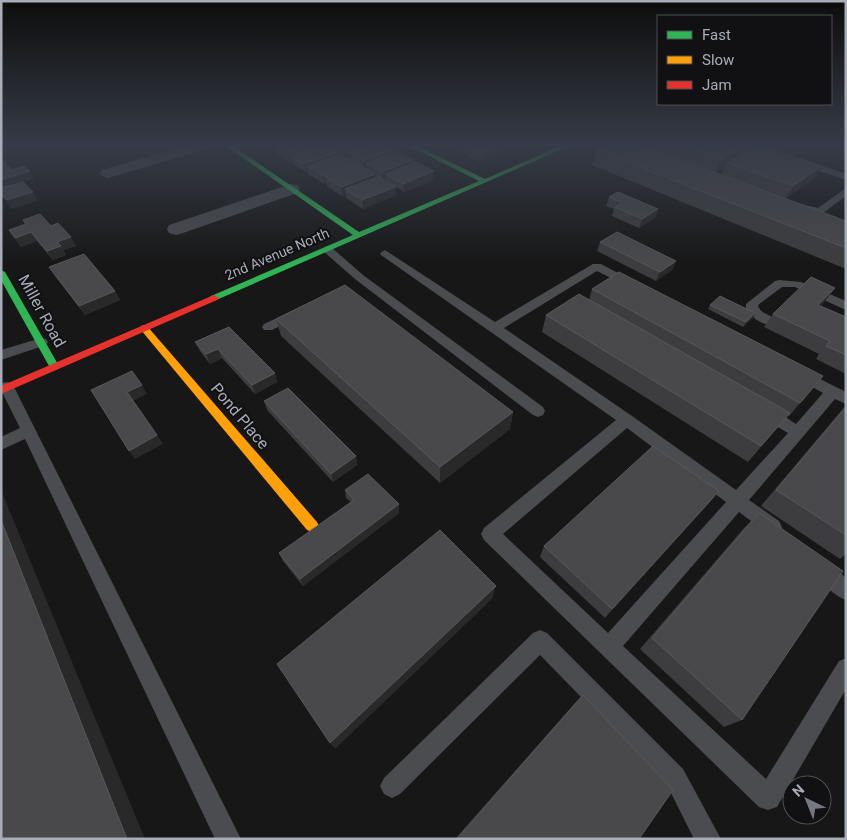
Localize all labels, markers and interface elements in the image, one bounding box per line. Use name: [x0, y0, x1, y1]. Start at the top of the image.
legend: [657, 15, 832, 105]
text: Fast: [702, 26, 731, 44]
text: Slow: [702, 51, 734, 69]
text: Jam: [702, 76, 732, 94]
street label: 2nd Avenue North: [223, 225, 331, 283]
street label: Miller Road: [14, 271, 70, 351]
street label: Pond Place: [207, 379, 273, 453]
north arrow: [782, 775, 832, 825]
text: N: [789, 781, 807, 800]

